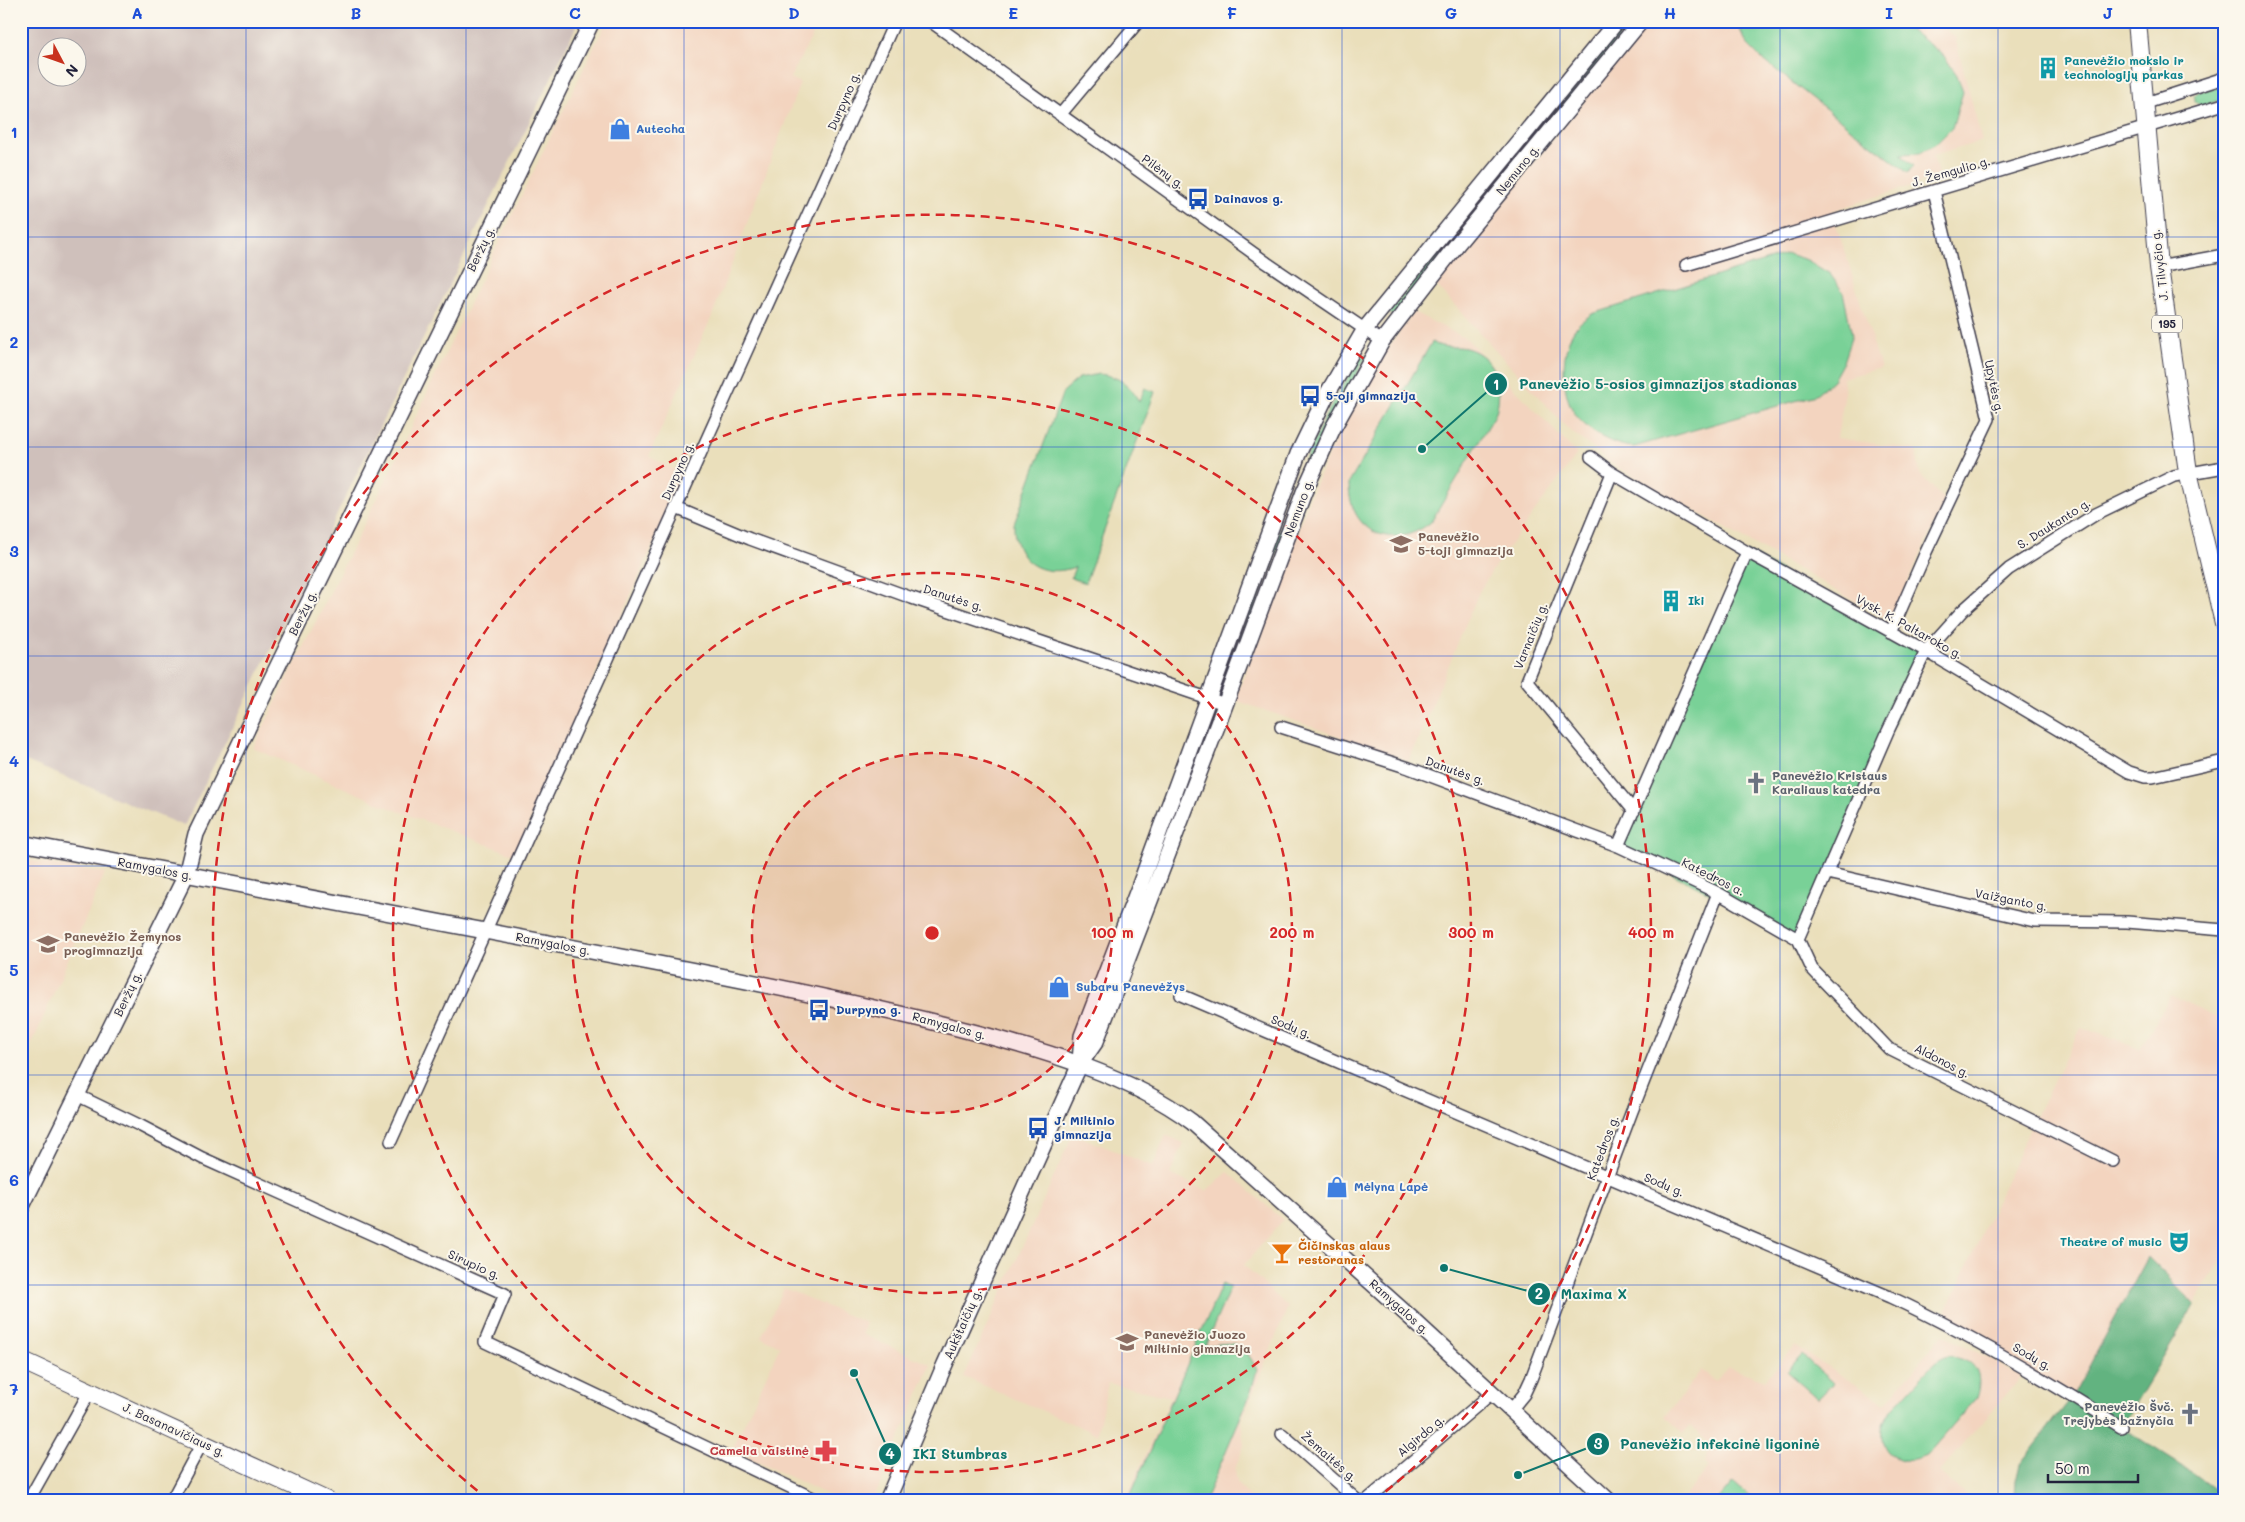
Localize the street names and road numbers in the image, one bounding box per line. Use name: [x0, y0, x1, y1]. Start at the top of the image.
street label: Durpyno g.: [823, 69, 863, 132]
street label: Nemuno g.: [1492, 141, 1542, 198]
street label: Pilėnų g.: [1139, 150, 1188, 192]
street label: J. Žemgulio g.: [1910, 152, 1992, 190]
street label: Beržų g.: [462, 223, 498, 274]
street label: J. Tilvyčio g.: [2147, 228, 2171, 302]
road number: 195: [2152, 316, 2182, 332]
street label: Upytės g.: [1981, 358, 2009, 415]
street label: Durpyno g.: [657, 439, 697, 502]
street label: Nemuno g.: [1280, 477, 1316, 539]
street label: S. Daukanto g.: [2014, 494, 2093, 552]
street label: Danutės g.: [921, 580, 985, 614]
street label: Beržų g.: [284, 587, 320, 638]
street label: Vysk. K. Paltaroko g.: [1853, 590, 1966, 662]
street label: Varnaičių g.: [1509, 600, 1551, 671]
street label: Danutės g.: [1423, 752, 1487, 788]
street label: Ramygalos g.: [116, 853, 194, 883]
street label: Katedros a.: [1679, 853, 1748, 899]
street label: Vaižganto g.: [1974, 884, 2049, 914]
street label: Ramygalos g.: [514, 928, 592, 958]
street label: Beržų g.: [109, 968, 145, 1019]
street label: Ramygalos g.: [911, 1008, 988, 1043]
street label: Sodų g.: [1269, 1010, 1314, 1042]
street label: Aldonos g.: [1912, 1039, 1973, 1081]
street label: Katedros g.: [1582, 1113, 1622, 1182]
street label: Sodų g.: [1642, 1168, 1687, 1200]
street label: Sirupio g.: [446, 1245, 503, 1283]
street label: Ramygalos g.: [1366, 1275, 1433, 1338]
street label: Aukštaičių g.: [939, 1286, 985, 1361]
street label: Sodų g.: [2010, 1339, 2055, 1374]
street label: J. Basanavičiaus g.: [121, 1398, 228, 1460]
street label: Algirdo g.: [1393, 1411, 1447, 1460]
street label: Žemaitės g.: [1298, 1427, 1361, 1485]

